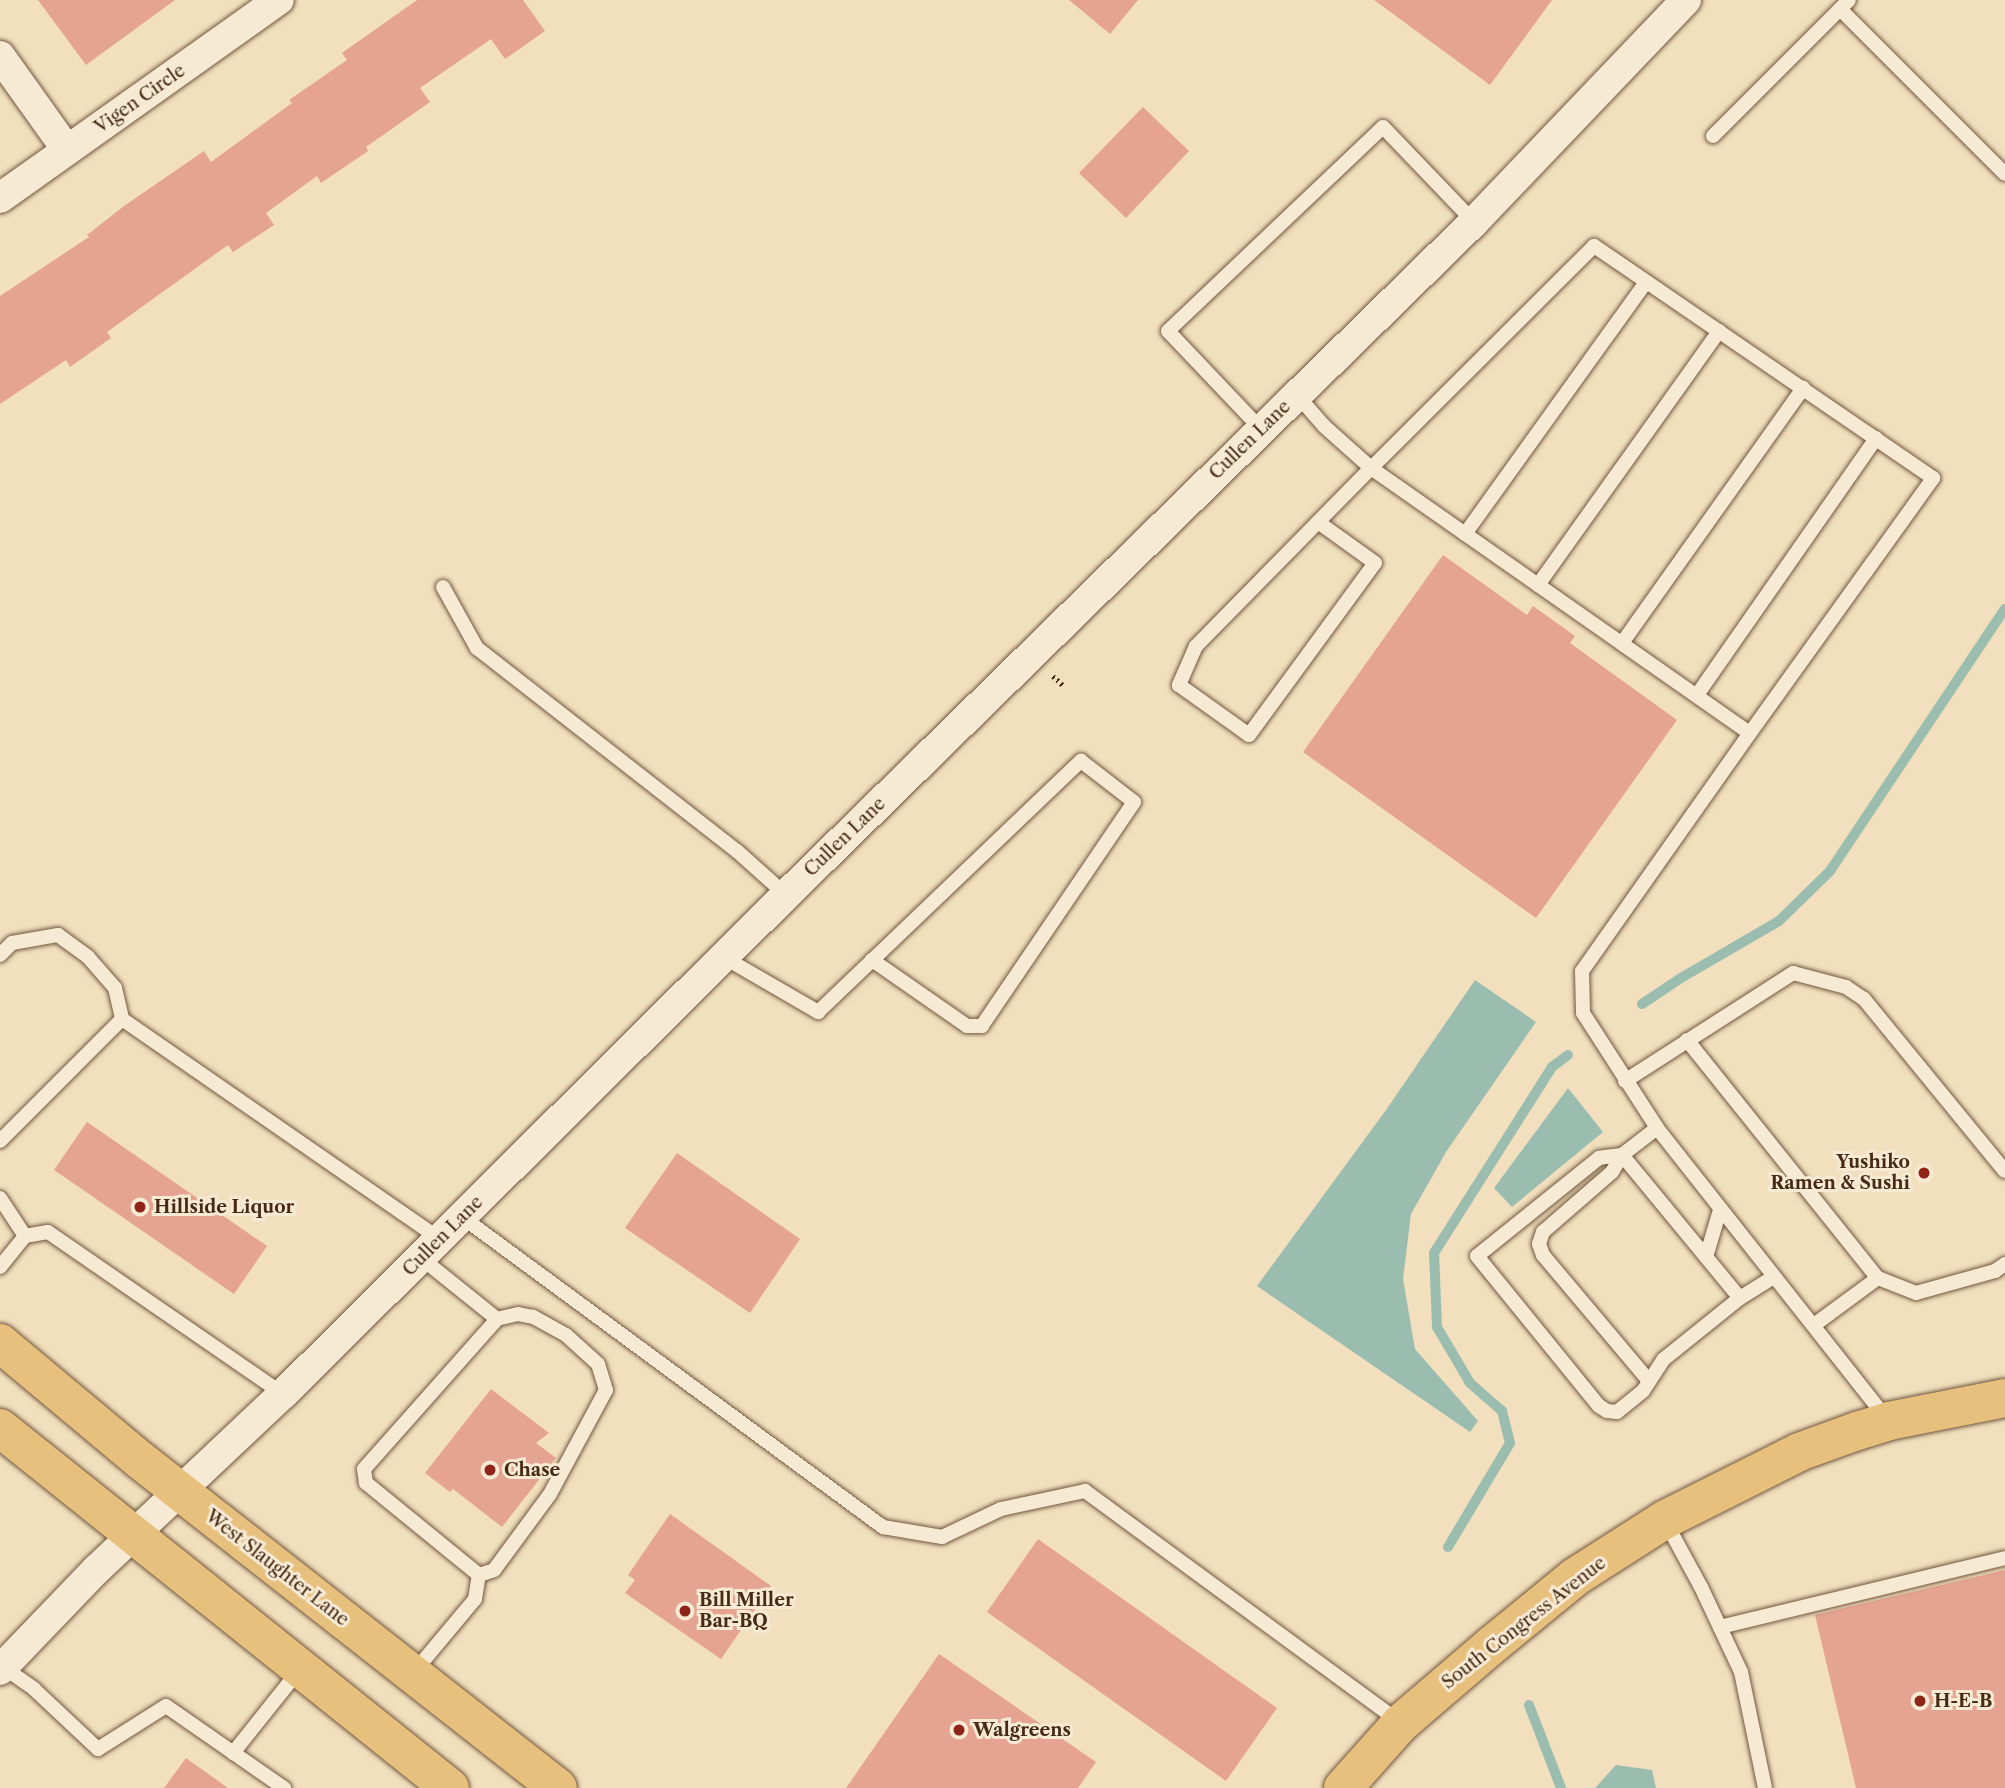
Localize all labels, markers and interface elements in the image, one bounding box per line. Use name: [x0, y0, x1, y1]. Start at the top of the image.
street label: Vigen Circle: [91, 60, 189, 138]
street label: Cullen Lane: [1205, 396, 1295, 484]
street label: Cullen Lane: [800, 793, 890, 881]
place label: Yushiko Ramen & Sushi: [1770, 1152, 1910, 1194]
marker: Yushiko Ramen & Sushi: [1916, 1165, 1932, 1181]
street label: Cullen Lane: [398, 1191, 488, 1281]
place label: Hillside Liquor: [154, 1196, 294, 1218]
marker: Hillside Liquor: [132, 1199, 148, 1215]
place label: Chase: [504, 1459, 560, 1481]
marker: Chase: [482, 1462, 498, 1478]
street label: West Slaughter Lane: [201, 1505, 353, 1631]
street label: South Congress Avenue: [1437, 1552, 1611, 1694]
place label: Bill Miller Bar-BQ: [699, 1590, 794, 1632]
marker: Bill Miller Bar-BQ: [677, 1603, 693, 1619]
place label: H-E-B: [1934, 1690, 1992, 1712]
marker: H-E-B: [1912, 1693, 1928, 1709]
place label: Walgreens: [973, 1719, 1071, 1741]
marker: Walgreens: [951, 1722, 967, 1738]

